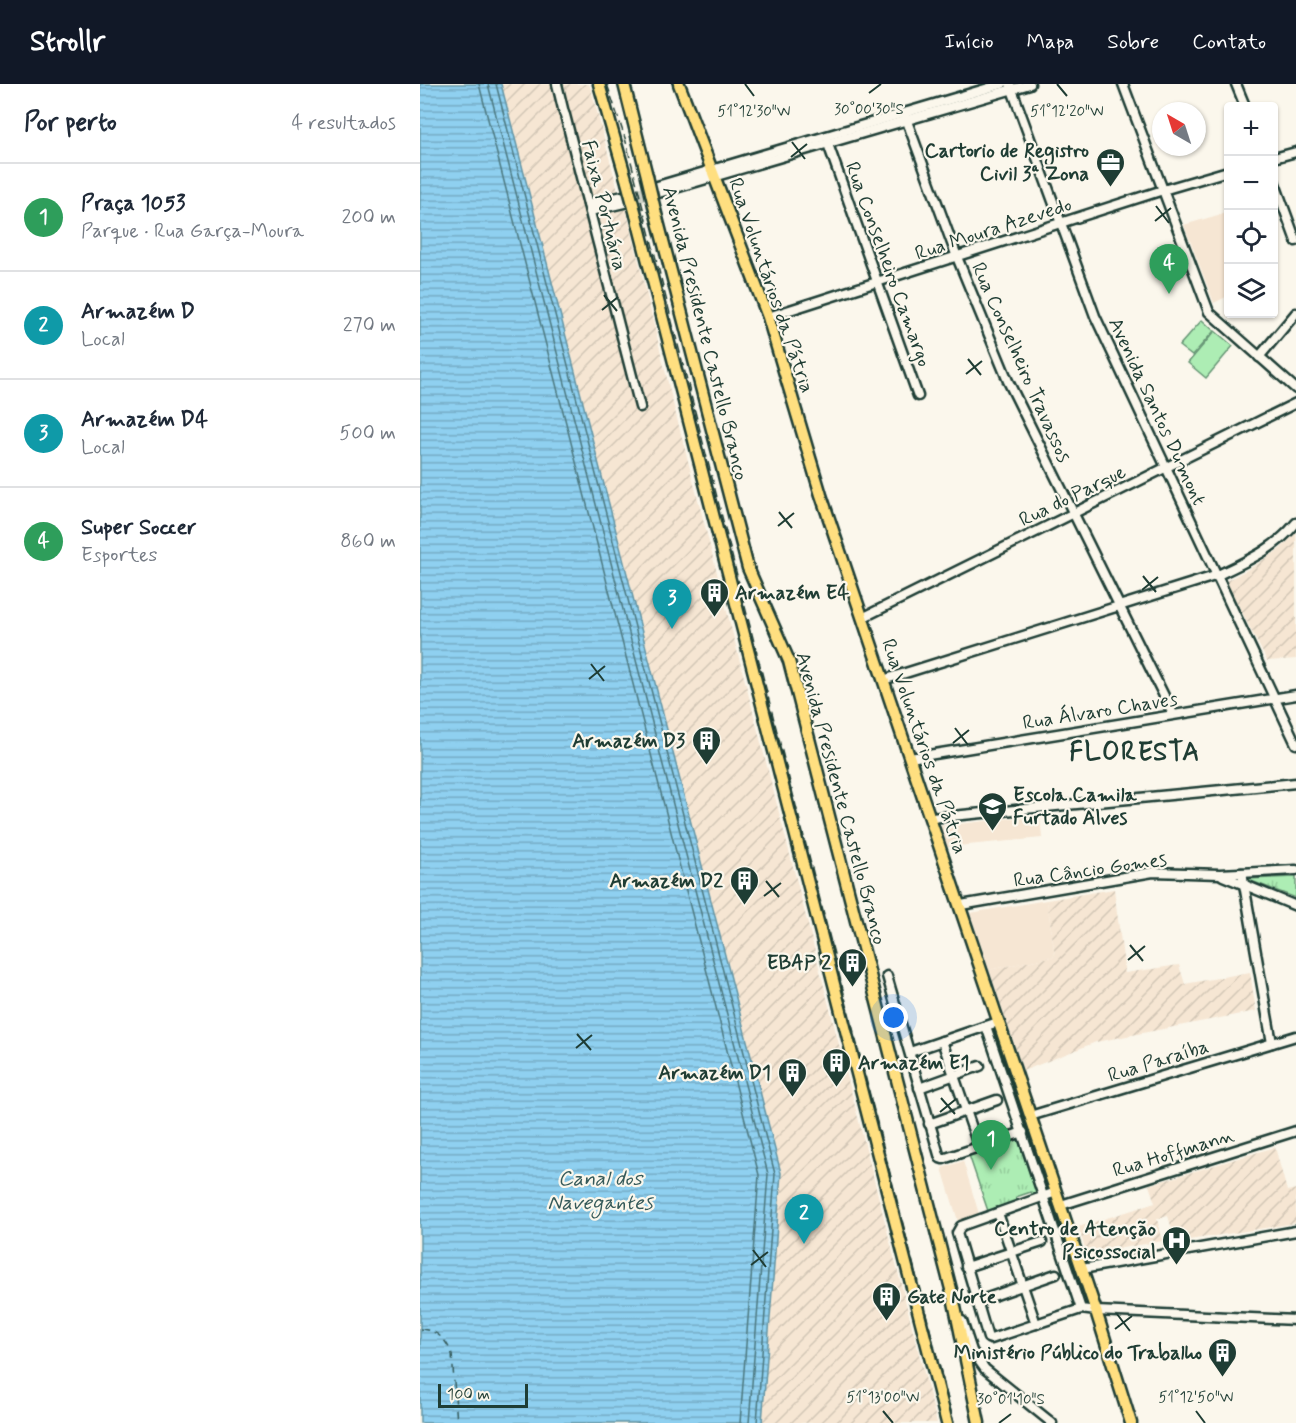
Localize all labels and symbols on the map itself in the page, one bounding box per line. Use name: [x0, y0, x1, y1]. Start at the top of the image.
text: 30°00'30"S: [834, 100, 904, 120]
text: 51°12'30"W: [718, 102, 790, 122]
text: 51°12'20"W: [1030, 102, 1104, 122]
north arrow: [1152, 102, 1206, 156]
street label: Faixa Portuária: [574, 137, 633, 273]
place label: Cartorio de Registro Civil 3ª Zona: [924, 138, 1089, 188]
office icon: Cartorio de Registro Civil 3ª Zona: [1094, 146, 1126, 188]
street label: Rua Conselheiro Camargo: [838, 158, 937, 371]
street label: Rua Voluntários da Pátria: [721, 174, 820, 397]
street label: Avenida Presidente Castello Branco: [655, 184, 754, 483]
street label: Rua Moura Azevedo: [912, 191, 1075, 267]
pin: 4: [1150, 244, 1188, 294]
street label: Rua Conselheiro Travassos: [964, 258, 1077, 467]
street label: Avenida Santos Dumont: [1101, 313, 1212, 510]
street label: Rua do Parque: [1015, 459, 1131, 534]
building icon: Armazém E4: [698, 576, 730, 618]
pin: 3: [652, 580, 692, 629]
place label: Armazém E4: [735, 580, 849, 607]
street label: Rua Voluntários da Pátria: [874, 635, 973, 858]
street label: Avenida Presidente Castello Branco: [788, 649, 893, 948]
street label: Rua Álvaro Chaves: [1021, 686, 1180, 737]
building icon: Armazém D3: [690, 724, 722, 766]
place label: Armazém D3: [572, 728, 686, 755]
district label: FLORESTA: [1069, 736, 1201, 770]
place label: Escola Camila Furtado Alves: [1013, 782, 1137, 832]
school or university icon: Escola Camila Furtado Alves: [976, 790, 1008, 832]
street label: Rua Câncio Gomes: [1012, 846, 1169, 895]
building icon: Armazém D2: [728, 864, 760, 906]
place label: Armazém D2: [609, 868, 723, 895]
building icon: EBAP 2: [836, 946, 868, 988]
place label: EBAP 2: [767, 950, 831, 977]
your location: [879, 1003, 908, 1032]
street label: Rua Paraíba: [1105, 1033, 1212, 1090]
building icon: Armazém E1: [821, 1046, 853, 1088]
place label: Armazém E1: [858, 1050, 969, 1077]
building icon: Armazém D1: [776, 1056, 808, 1098]
place label: Armazém D1: [658, 1060, 771, 1087]
pin: 1: [972, 1120, 1010, 1170]
street label: Rua Hoffmann: [1109, 1122, 1238, 1185]
water label: Canal dos Navegantes: [548, 1165, 654, 1219]
pin: 2: [784, 1194, 824, 1244]
place label: Centro de Atenção Psicossocial: [994, 1216, 1156, 1266]
hospital icon: Centro de Atenção Psicossocial: [1161, 1224, 1193, 1266]
building icon: Gate Norte: [870, 1280, 902, 1322]
place label: Gate Norte: [907, 1284, 997, 1311]
building icon: Ministério Público do Trabalho: [1207, 1336, 1239, 1378]
place label: Ministério Público do Trabalho: [954, 1340, 1202, 1367]
scale bar: [438, 1381, 528, 1408]
text: 51°13'00"W: [847, 1388, 919, 1408]
text: 51°12'50"W: [1159, 1388, 1233, 1408]
text: 30°01'10"S: [977, 1390, 1045, 1410]

